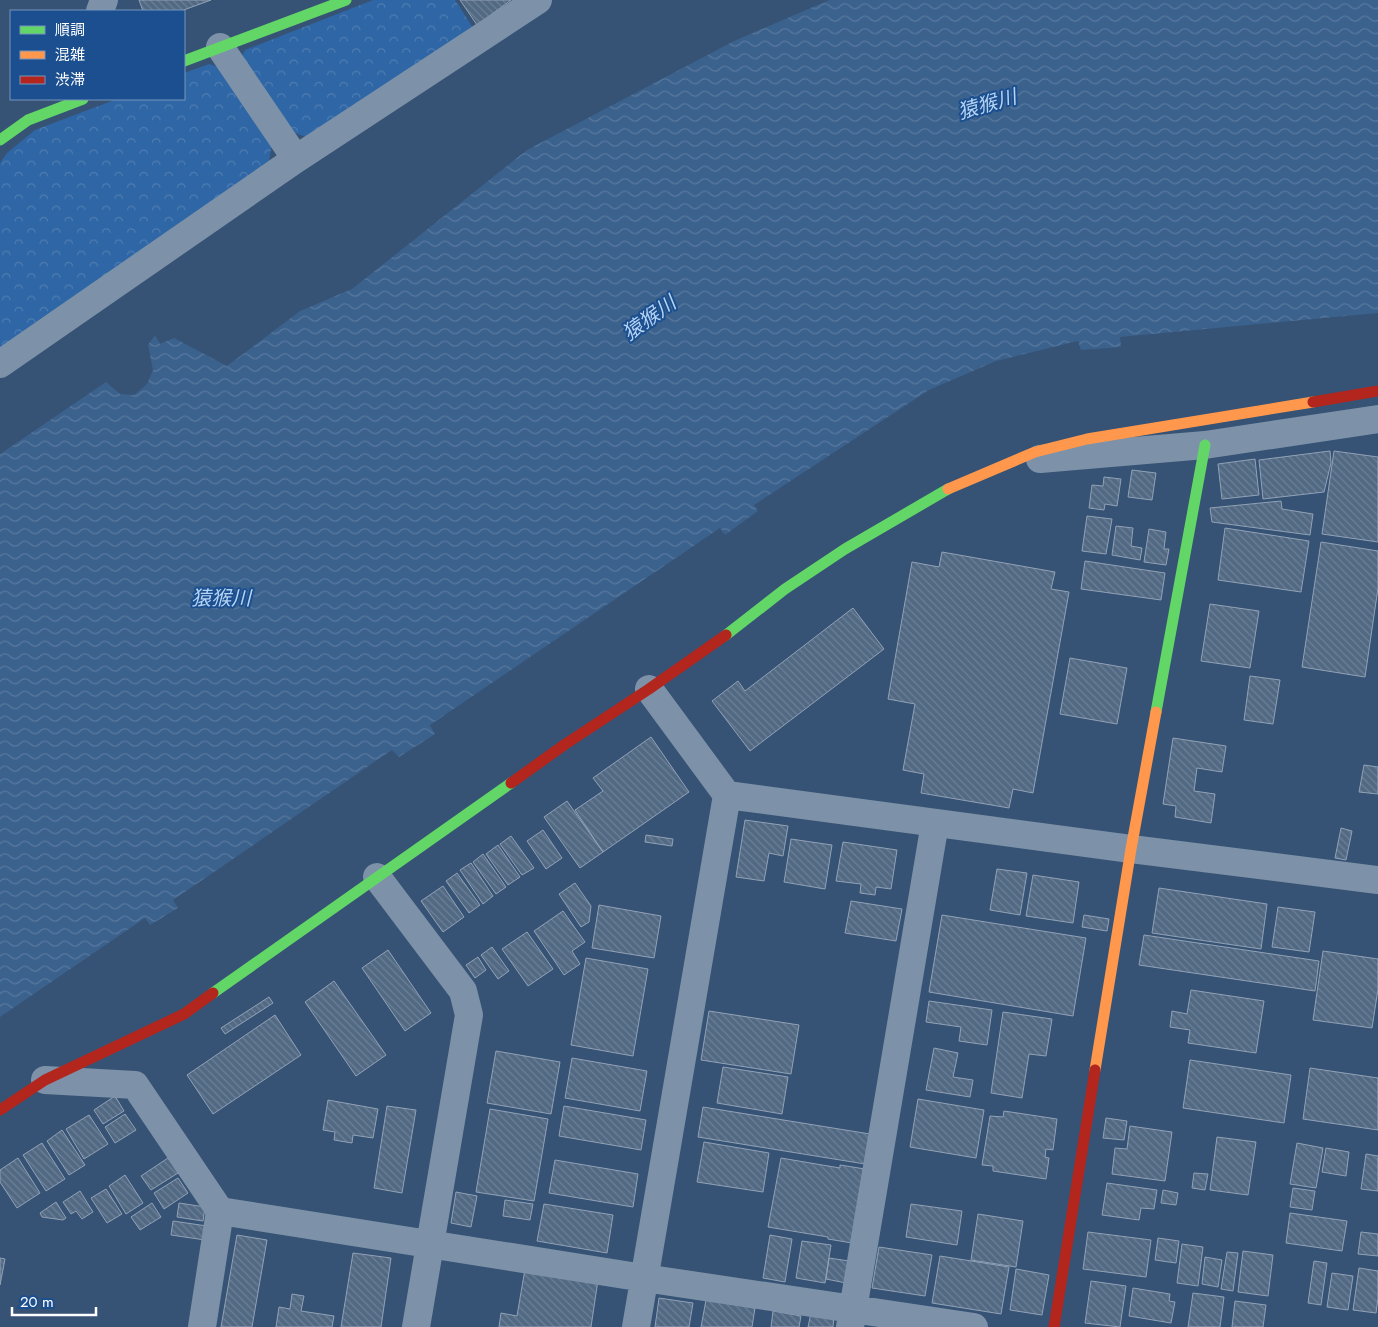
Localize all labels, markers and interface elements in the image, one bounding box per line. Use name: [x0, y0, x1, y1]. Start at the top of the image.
legend: [10, 10, 185, 100]
text: 順調: [55, 19, 85, 41]
text: 混雑: [55, 44, 85, 66]
text: 渋滞: [55, 69, 85, 91]
water label: 猿猴川: [954, 82, 1022, 127]
water label: 猿猴川: [617, 288, 684, 348]
water label: 猿猴川: [191, 584, 253, 613]
scale bar: [12, 1284, 96, 1316]
text: 20 m: [20, 1291, 54, 1313]

